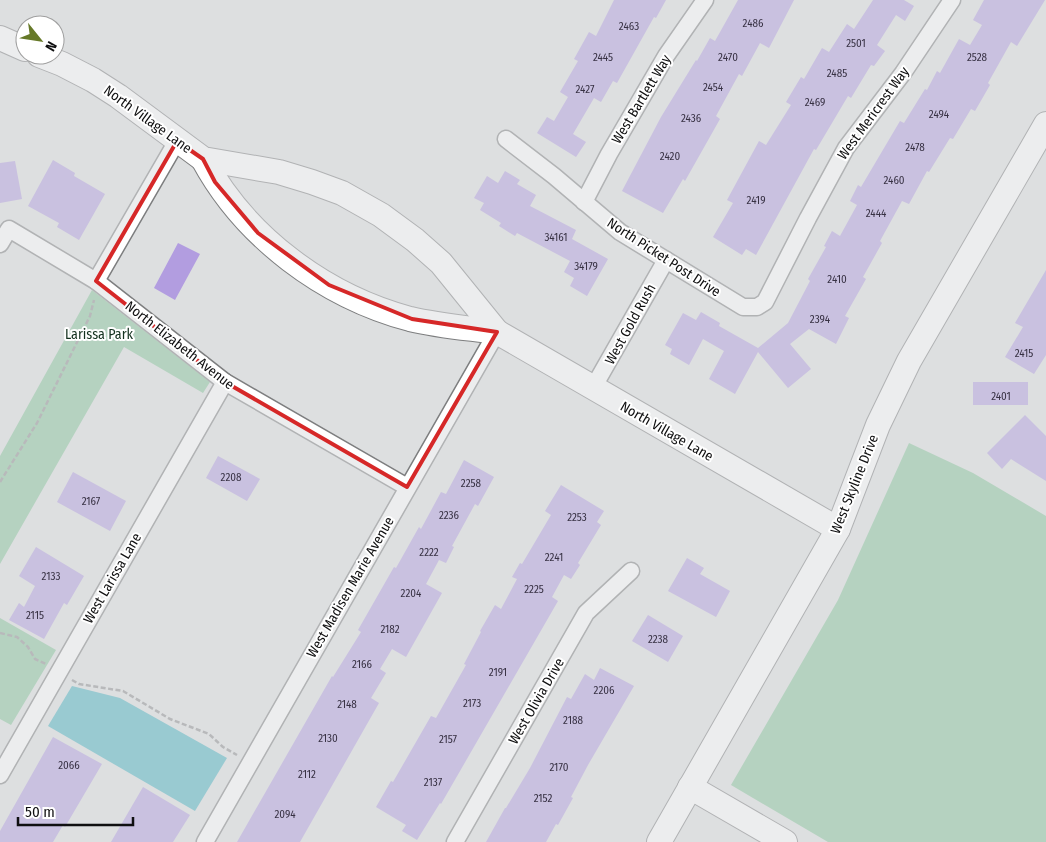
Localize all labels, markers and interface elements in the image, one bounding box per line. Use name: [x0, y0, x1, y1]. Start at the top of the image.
north arrow: [15, 15, 65, 65]
house number: 2486: [743, 17, 764, 30]
house number: 2463: [619, 20, 639, 33]
house number: 2501: [846, 37, 866, 50]
text: N: [41, 38, 60, 54]
house number: 2445: [593, 51, 613, 64]
street label: West Bartlett Way: [608, 51, 675, 147]
house number: 2470: [718, 51, 738, 64]
house number: 2528: [967, 51, 988, 64]
street label: West Mericrest Way: [834, 63, 913, 163]
house number: 2485: [827, 67, 847, 80]
house number: 2454: [703, 81, 724, 94]
street label: North Village Lane: [100, 82, 195, 157]
house number: 2427: [575, 83, 595, 96]
house number: 2469: [805, 96, 825, 109]
house number: 2494: [929, 108, 950, 121]
house number: 2436: [681, 112, 702, 125]
house number: 2478: [905, 141, 925, 154]
house number: 2420: [660, 150, 680, 163]
house number: 2460: [883, 174, 905, 187]
house number: 2419: [747, 194, 766, 207]
house number: 2444: [866, 207, 887, 220]
street label: North Picket Post Drive: [604, 214, 724, 300]
house number: 34161: [544, 231, 568, 244]
house number: 34179: [574, 260, 598, 273]
house number: 2410: [827, 273, 847, 286]
street label: West Gold Rush: [601, 281, 660, 367]
street label: North Elizabeth Avenue: [122, 298, 238, 393]
house number: 2394: [810, 313, 831, 326]
park label: Larissa Park: [65, 326, 134, 343]
house number: 2415: [1015, 347, 1033, 360]
house number: 2401: [991, 390, 1011, 403]
street label: North Village Lane: [617, 398, 716, 465]
street label: West Skyline Drive: [827, 432, 882, 536]
house number: 2208: [221, 471, 242, 484]
house number: 2258: [461, 477, 482, 490]
house number: 2167: [82, 495, 101, 508]
house number: 2236: [439, 509, 460, 522]
house number: 2253: [567, 511, 587, 524]
street label: West Madisen Marie Avenue: [303, 514, 398, 661]
street label: West Larissa Lane: [80, 530, 145, 627]
house number: 2222: [419, 546, 439, 559]
house number: 2241: [545, 551, 563, 564]
house number: 2133: [42, 570, 60, 583]
house number: 2225: [524, 583, 544, 596]
house number: 2204: [401, 587, 422, 600]
house number: 2115: [26, 609, 44, 622]
house number: 2182: [380, 623, 400, 636]
house number: 2238: [648, 633, 669, 646]
street label: West Olivia Drive: [505, 655, 568, 747]
house number: 2166: [352, 658, 372, 671]
house number: 2191: [489, 666, 507, 679]
house number: 2206: [594, 684, 615, 697]
house number: 2173: [463, 697, 481, 710]
house number: 2148: [337, 698, 357, 711]
house number: 2188: [563, 714, 583, 727]
house number: 2130: [318, 732, 338, 745]
house number: 2157: [439, 733, 458, 746]
house number: 2066: [58, 759, 80, 772]
house number: 2170: [550, 761, 569, 774]
house number: 2112: [298, 768, 316, 781]
house number: 2137: [424, 776, 443, 789]
house number: 2152: [534, 792, 552, 805]
scale bar: [18, 794, 132, 826]
text: 50 m: [25, 803, 55, 821]
house number: 2094: [274, 808, 296, 821]

